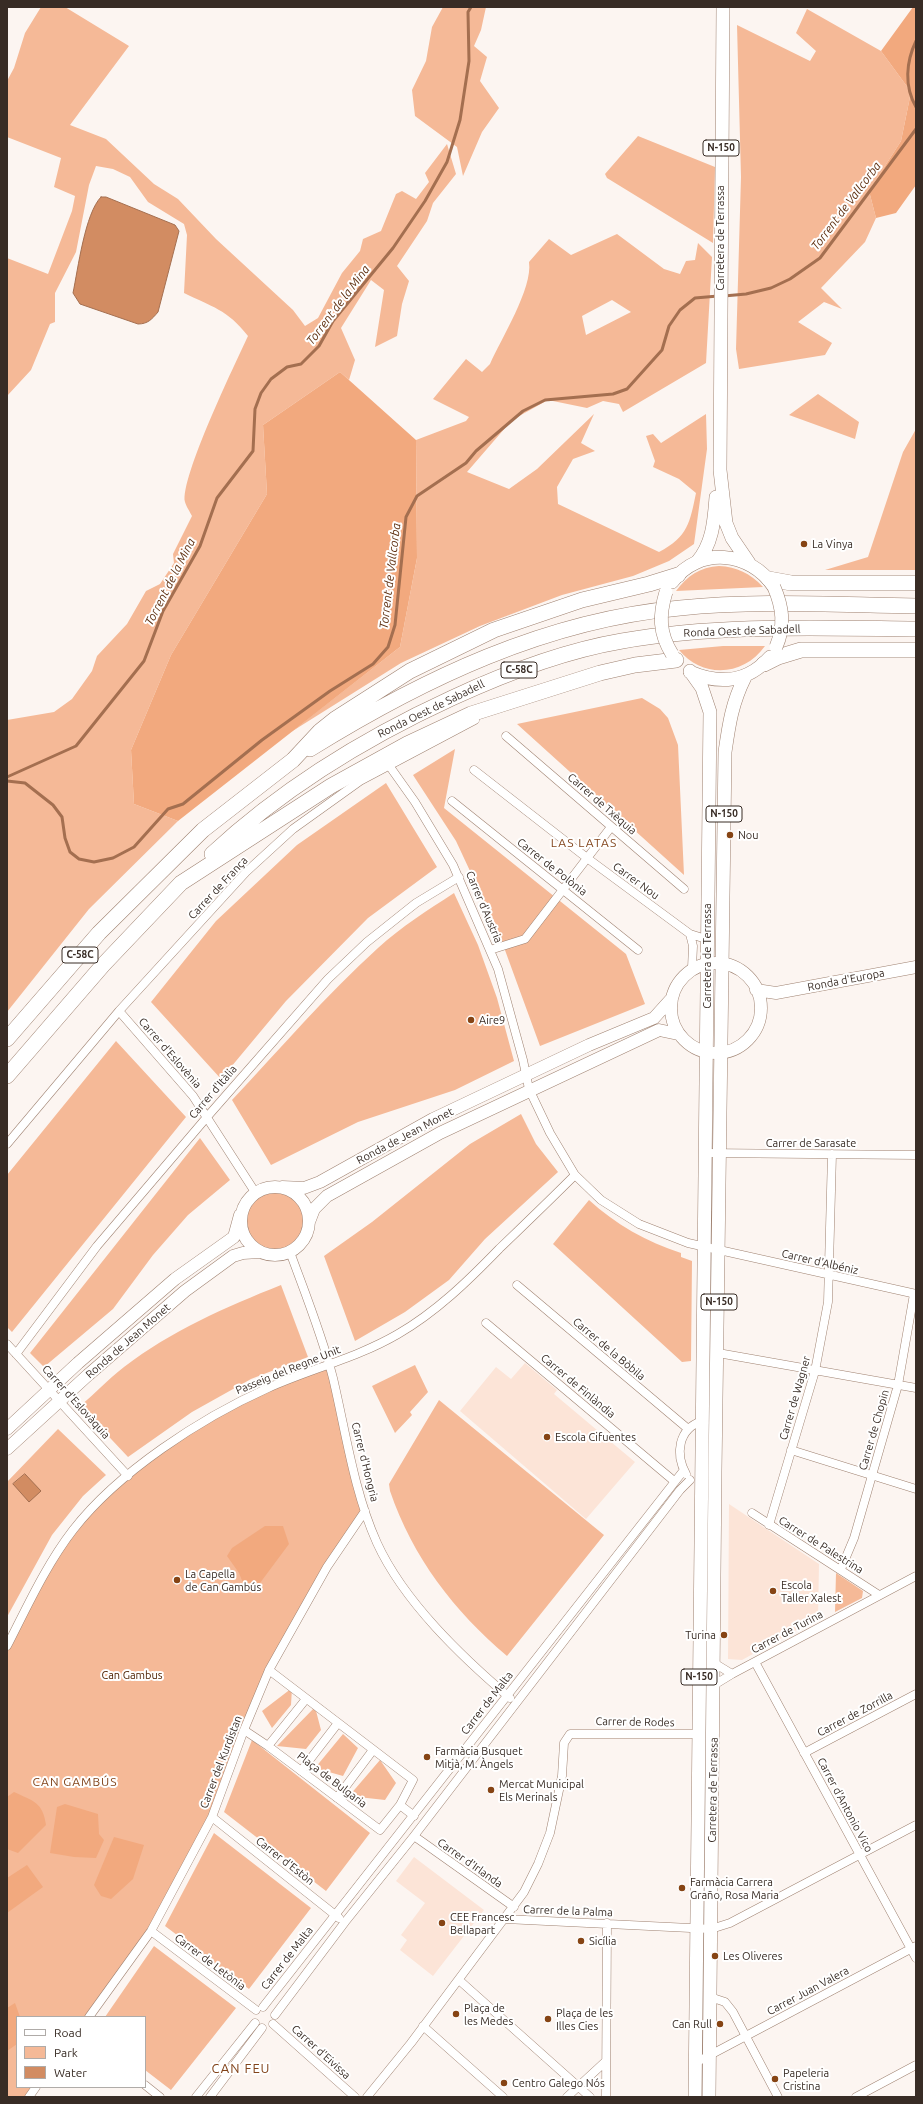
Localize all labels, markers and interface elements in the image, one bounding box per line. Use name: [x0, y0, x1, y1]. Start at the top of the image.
road number: N-150: [703, 140, 739, 156]
water label: Torrent de Vallcorba: [808, 159, 884, 253]
street label: Carretera de Terrassa: [713, 185, 727, 291]
water label: Torrent de la Mina: [303, 262, 373, 348]
water label: Torrent de Vallcorba: [376, 522, 404, 630]
water label: Torrent de la Mina: [142, 536, 198, 628]
place label: La Vinya: [812, 537, 853, 551]
marker: La Vinya: [799, 539, 809, 549]
street label: Ronda Oest de Sabadell: [683, 622, 801, 640]
road number: C-58C: [501, 662, 537, 678]
street label: Ronda Oest de Sabadell: [375, 677, 487, 741]
street label: Carrer de Txèquia: [565, 770, 639, 838]
road number: N-150: [706, 806, 742, 822]
place label: Nou: [738, 828, 759, 842]
marker: Nou: [725, 830, 735, 840]
street label: Carrer de Polònia: [514, 836, 590, 898]
district label: LAS LATAS: [551, 836, 617, 850]
street label: Carrer de França: [186, 854, 250, 922]
street label: Carrer Nou: [610, 860, 662, 902]
street label: Carrer d'Austria: [463, 869, 505, 945]
street label: Carretera de Terrassa: [700, 903, 714, 1009]
road number: C-58C: [62, 947, 98, 963]
street label: Ronda d'Europa: [806, 966, 886, 994]
place label: Aire9: [479, 1013, 505, 1027]
street label: Carrer d'Eslovènia: [136, 1015, 204, 1091]
marker: Aire9: [466, 1015, 476, 1025]
street label: Carrer d'Itàlia: [186, 1063, 240, 1121]
street label: Ronda de Jean Monet: [354, 1105, 456, 1167]
street label: Carrer de Sarasate: [766, 1136, 856, 1150]
street label: Carrer d'Albéniz: [780, 1247, 860, 1277]
road number: N-150: [701, 1294, 737, 1310]
street label: Ronda de Jean Monet: [83, 1301, 173, 1381]
street label: Carrer de la Bòbila: [570, 1315, 648, 1383]
street label: Passeig del Regne Unit: [234, 1343, 342, 1397]
street label: Carrer de Finlàndia: [538, 1351, 618, 1421]
street label: Carrer de Wagner: [777, 1354, 813, 1442]
street label: Carrer d'Eslovàquia: [39, 1362, 113, 1442]
street label: Carrer de Chopin: [856, 1388, 892, 1472]
street label: Carrer d'Hongria: [349, 1421, 381, 1503]
place label: Escola Cifuentes: [555, 1430, 636, 1444]
marker: Escola Cifuentes: [542, 1432, 552, 1442]
street label: Carrer de Palestrina: [776, 1514, 866, 1576]
place label: La Capella de Can Gambús: [185, 1567, 261, 1593]
marker: La Capella de Can Gambús: [172, 1575, 182, 1585]
place label: Escola Taller Xalest: [781, 1578, 841, 1604]
marker: Escola Taller Xalest: [768, 1586, 778, 1596]
street label: Carrer de Turina: [749, 1608, 825, 1656]
place label: Turina: [685, 1628, 716, 1642]
marker: Turina: [719, 1630, 729, 1640]
park label: Can Gambus: [101, 1668, 163, 1682]
street label: Carrer de Malta: [458, 1669, 516, 1737]
road number: N-150: [681, 1669, 717, 1685]
street label: Carrer de Zorrilla: [815, 1689, 895, 1739]
street label: Carrer del Kurdistan: [197, 1714, 245, 1810]
street label: Carrer de Rodes: [595, 1715, 675, 1729]
street label: Carretera de Terrassa: [705, 1737, 721, 1843]
place label: Farmàcia Busquet Mitjà, M. Àngels: [435, 1744, 522, 1770]
street label: Plaça de Bulgaria: [294, 1749, 370, 1811]
marker: Farmàcia Busquet Mitjà, M. Àngels: [422, 1752, 432, 1762]
street label: Carrer d'Antonio Vico: [814, 1755, 876, 1855]
district label: CAN GAMBÚS: [32, 1775, 118, 1789]
place label: Mercat Municipal Els Merinals: [499, 1777, 584, 1803]
marker: Mercat Municipal Els Merinals: [486, 1785, 496, 1795]
street label: Carrer d'Estòn: [253, 1834, 317, 1888]
street label: Carrer d'Irlanda: [435, 1836, 505, 1890]
place label: Farmàcia Carrera Graño, Rosa Maria: [690, 1875, 779, 1901]
marker: Farmàcia Carrera Graño, Rosa Maria: [677, 1883, 687, 1893]
street label: Carrer de la Palma: [523, 1903, 613, 1919]
place label: CEE Francesc Bellapart: [450, 1910, 514, 1936]
marker: CEE Francesc Bellapart: [437, 1918, 447, 1928]
street label: Carrer de Malta: [258, 1924, 316, 1992]
street label: Carrer de Letònia: [172, 1931, 248, 1993]
place label: Sicília: [589, 1934, 616, 1948]
marker: Sicília: [576, 1936, 586, 1946]
place label: Les Oliveres: [723, 1949, 782, 1963]
marker: Les Oliveres: [710, 1951, 720, 1961]
street label: Carrer Juan Valera: [765, 1964, 851, 2018]
place label: Plaça de les Medes: [464, 2001, 513, 2027]
place label: Plaça de les Illes Cies: [556, 2006, 613, 2032]
marker: Plaça de les Medes: [451, 2009, 461, 2019]
marker: Plaça de les Illes Cies: [543, 2014, 553, 2024]
legend: [16, 2016, 146, 2088]
place label: Can Rull: [672, 2017, 712, 2031]
marker: Can Rull: [715, 2019, 725, 2029]
street label: Carrer d'Eivissa: [289, 2022, 353, 2082]
text: Road: [54, 2026, 82, 2039]
text: Park: [54, 2046, 78, 2059]
district label: CAN FEU: [212, 2061, 270, 2077]
text: Water: [54, 2066, 87, 2079]
place label: Papeleria Cristina: [783, 2066, 829, 2092]
marker: Papeleria Cristina: [770, 2074, 780, 2084]
place label: Centro Galego Nós: [512, 2076, 605, 2090]
marker: Centro Galego Nós: [499, 2078, 509, 2088]

